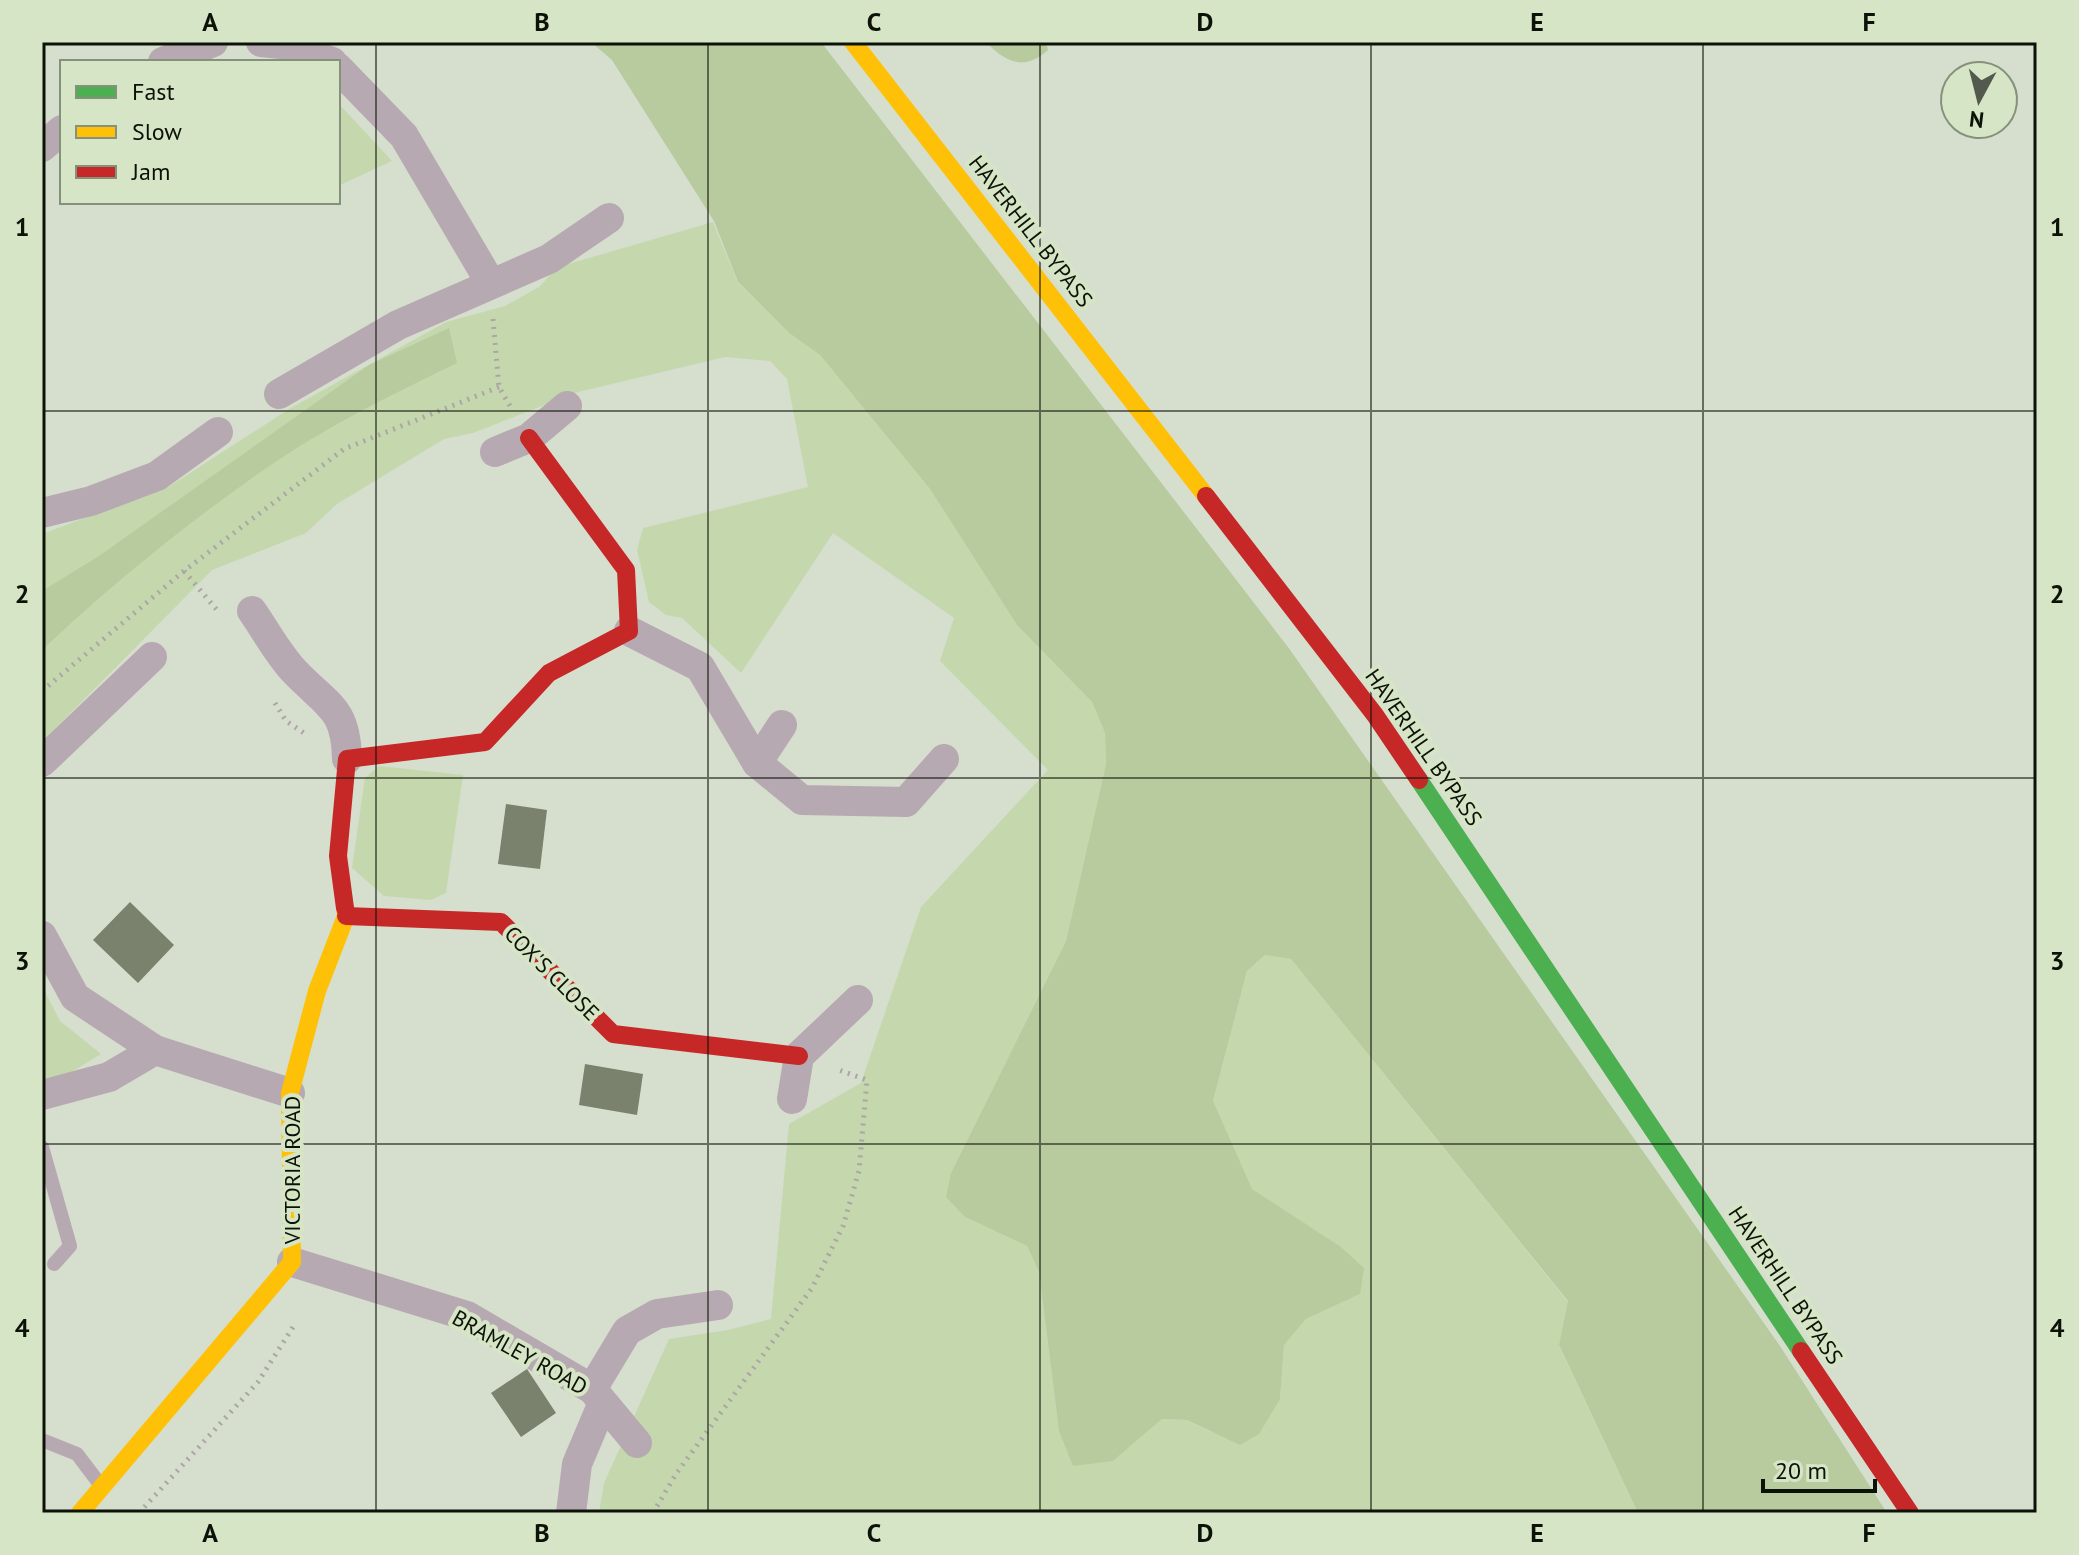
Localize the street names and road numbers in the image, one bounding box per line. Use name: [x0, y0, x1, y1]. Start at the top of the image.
street label: HAVERHILL BYPASS: [963, 149, 1099, 313]
street label: HAVERHILL BYPASS: [1359, 663, 1489, 831]
street label: COX'S CLOSE: [499, 920, 605, 1026]
street label: VICTORIA ROAD: [278, 1096, 306, 1245]
street label: HAVERHILL BYPASS: [1723, 1200, 1849, 1370]
street label: BRAMLEY ROAD: [447, 1303, 593, 1401]

